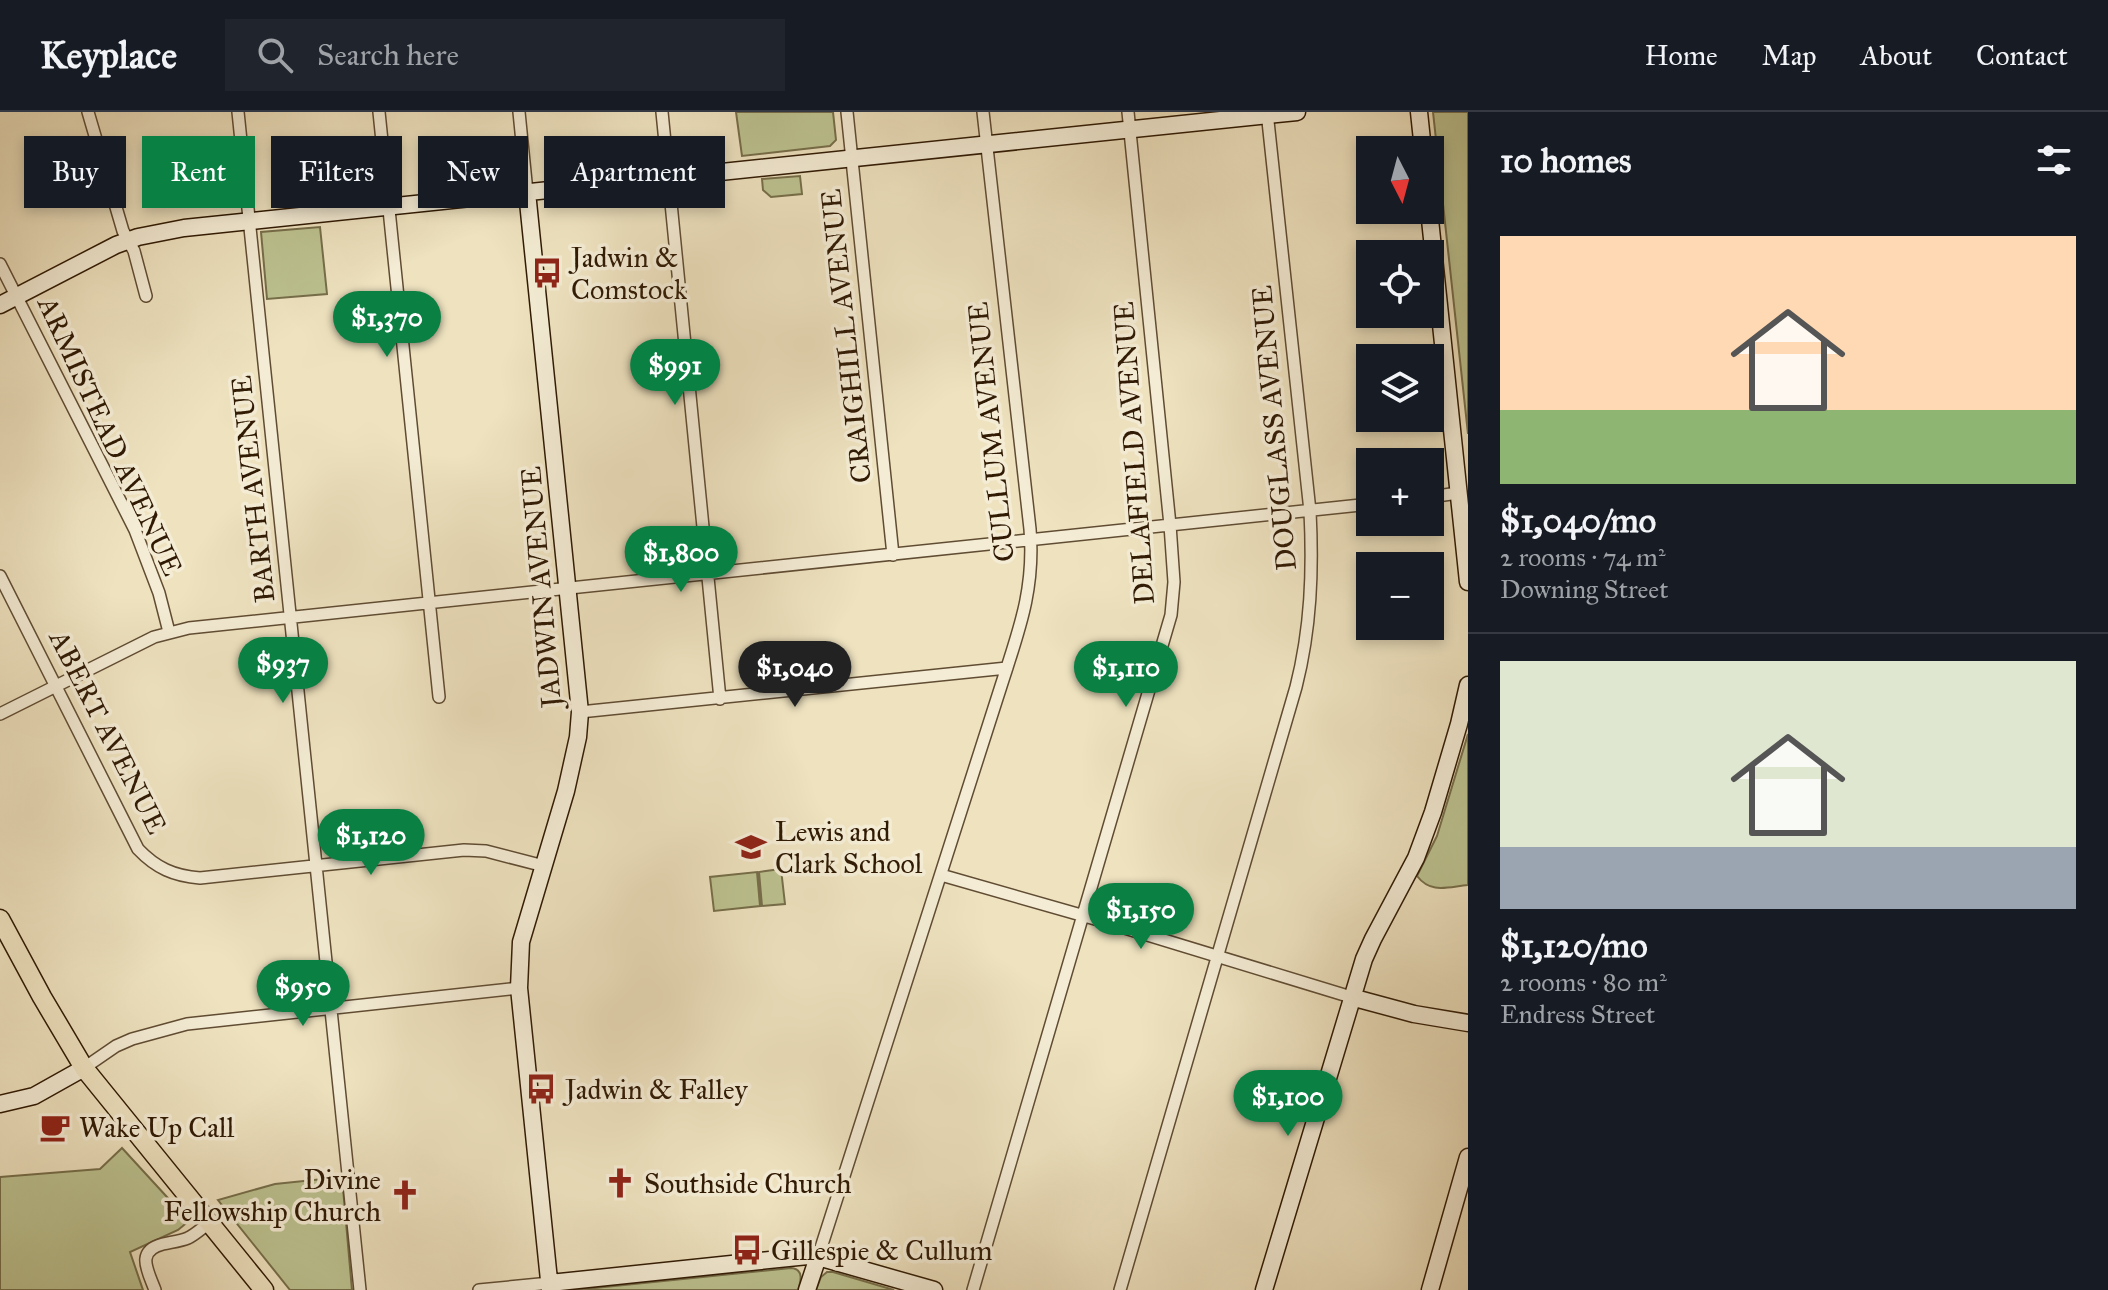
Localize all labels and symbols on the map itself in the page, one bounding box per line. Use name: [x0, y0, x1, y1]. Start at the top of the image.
north arrow: [1356, 136, 1444, 224]
street label: CRAIGHILL AVENUE: [813, 187, 879, 485]
place label: Jadwin & Comstock: [568, 240, 687, 307]
bus stop icon: Jadwin & Comstock: [530, 256, 564, 290]
street label: DOUGLASS AVENUE: [1244, 284, 1304, 572]
street label: ARMISTEAD AVENUE: [29, 290, 190, 581]
pin: $1,370: [322, 291, 452, 359]
street label: CULLUM AVENUE: [960, 300, 1022, 564]
street label: DELAFIELD AVENUE: [1106, 300, 1162, 606]
pin: $991: [628, 339, 722, 407]
street label: BARTH AVENUE: [224, 374, 282, 604]
street label: JADWIN AVENUE: [513, 465, 569, 712]
pin: $1,800: [616, 526, 746, 594]
street label: ABERT AVENUE: [41, 623, 174, 840]
pin: $937: [236, 637, 330, 705]
pin: $1,040: [730, 641, 860, 709]
pin: $1,110: [1061, 641, 1191, 709]
pin: $1,120: [306, 809, 436, 877]
place label: Lewis and Clark School: [775, 814, 923, 881]
school or university icon: Lewis and Clark School: [734, 830, 768, 864]
pin: $1,150: [1076, 883, 1206, 951]
pin: $950: [256, 960, 350, 1028]
pin: $1,100: [1223, 1070, 1353, 1138]
bus stop icon: Jadwin & Falley: [524, 1072, 558, 1106]
place label: Jadwin & Falley: [562, 1072, 748, 1107]
cafe icon: Wake Up Call: [38, 1110, 72, 1144]
place label: Wake Up Call: [79, 1110, 235, 1145]
place label: Divine Fellowship Church: [163, 1162, 381, 1229]
church icon: Southside Church: [603, 1166, 637, 1200]
place label: Southside Church: [644, 1166, 852, 1201]
church icon: Divine Fellowship Church: [388, 1178, 422, 1212]
bus stop icon: Gillespie & Cullum: [730, 1233, 764, 1267]
place label: Gillespie & Cullum: [771, 1233, 993, 1268]

